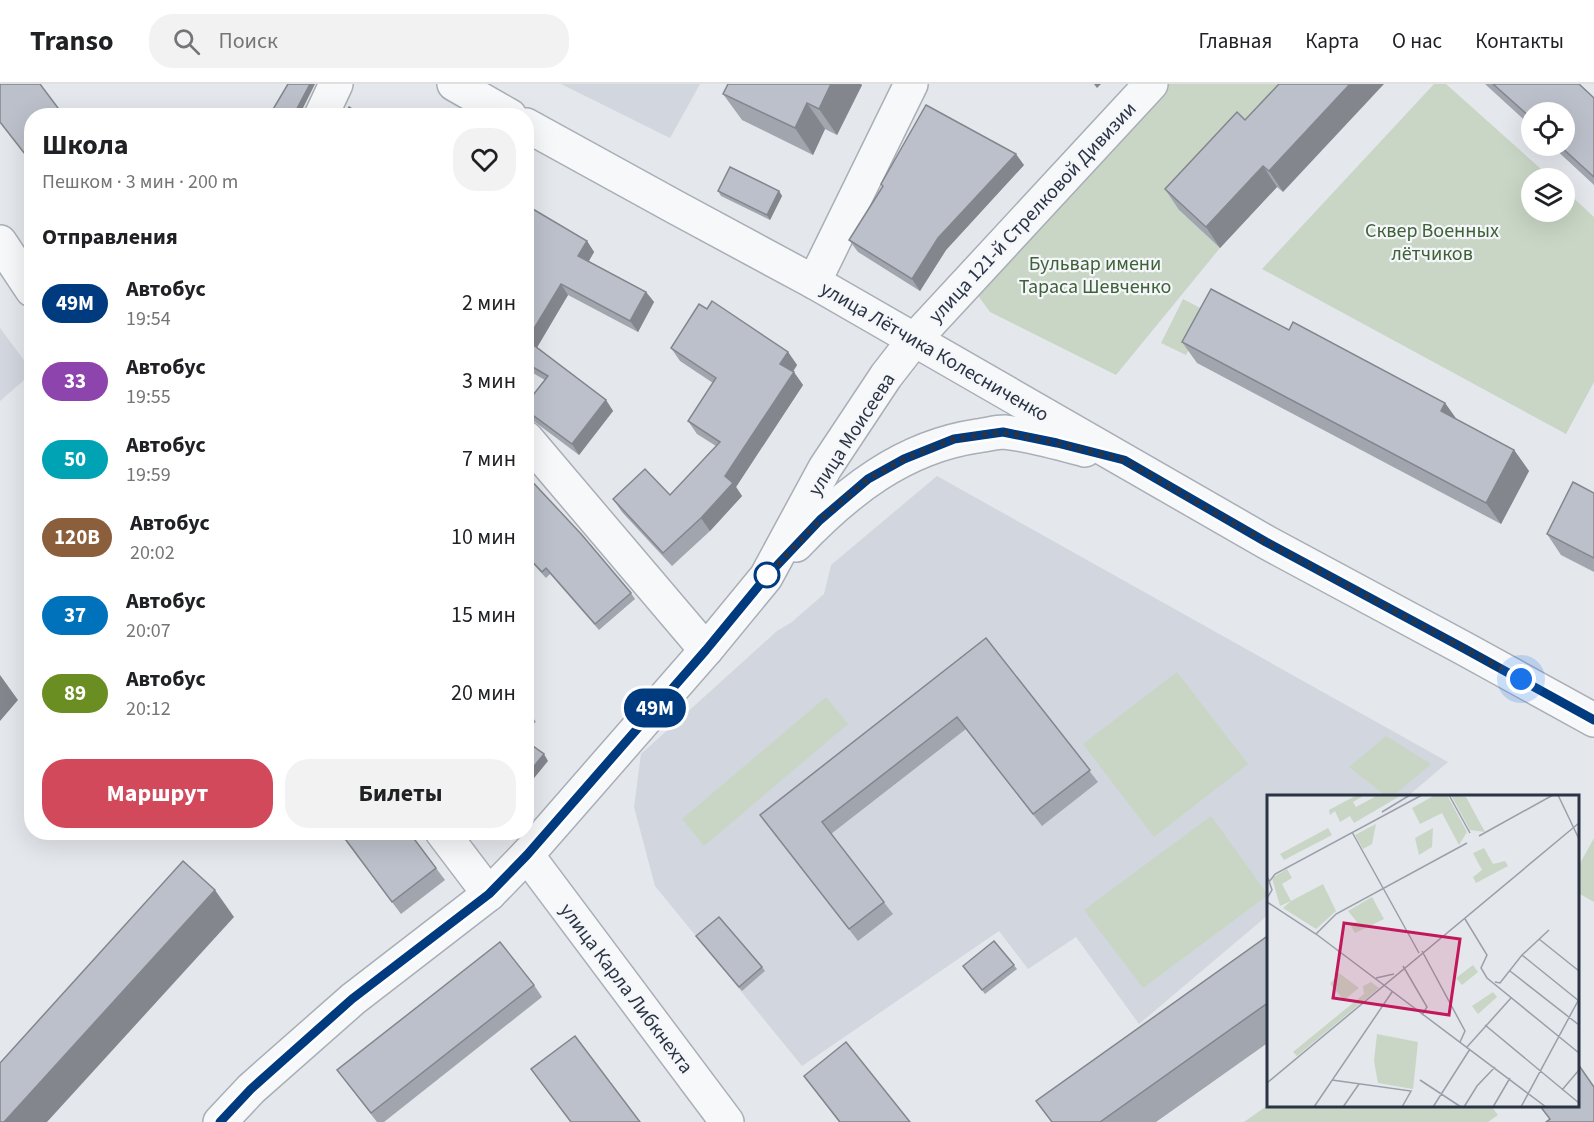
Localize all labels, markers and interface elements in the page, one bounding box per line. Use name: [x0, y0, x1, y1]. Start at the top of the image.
search box: [149, 14, 569, 68]
text: Transo: [30, 21, 113, 61]
icon: search: [170, 25, 203, 58]
text: Поиск: [218, 25, 278, 57]
text: Главная: [1199, 26, 1272, 56]
text: Карта: [1305, 26, 1359, 56]
text: О нас: [1392, 26, 1442, 56]
text: Контакты: [1475, 26, 1564, 56]
street label: улица 121-й Стрелковой Дивизии: [922, 96, 1143, 330]
map controls: [1521, 102, 1575, 222]
button: locate: [1521, 102, 1575, 156]
text: Школа: [42, 125, 129, 165]
button: heart: [453, 128, 516, 191]
text: Пешком · 3 мин · 200 m: [42, 168, 238, 196]
button: layers: [1521, 168, 1575, 222]
park label: Сквер Военных лётчиков: [1365, 217, 1499, 268]
text: Отправления: [42, 221, 178, 253]
park label: Бульвар имени Тараса Шевченко: [1019, 250, 1171, 301]
text: Автобус: [126, 273, 206, 305]
street label: улица Лётчика Колесниченко: [815, 275, 1054, 429]
text: 2 мин: [462, 287, 516, 319]
text: 49М: [56, 288, 94, 318]
text: 19:54: [126, 305, 171, 333]
text: Автобус: [126, 351, 206, 383]
text: 3 мин: [462, 365, 516, 397]
text: 33: [64, 366, 86, 396]
street label: улица Моисеева: [801, 367, 902, 502]
text: 19:55: [126, 383, 171, 411]
text: Автобус: [126, 429, 206, 461]
text: 7 мин: [462, 443, 516, 475]
text: 50: [64, 444, 86, 474]
text: 19:59: [126, 461, 171, 489]
text: Автобус: [130, 507, 210, 539]
text: 10 мин: [451, 521, 516, 553]
text: 120В: [54, 522, 100, 552]
text: 20:02: [130, 539, 175, 567]
unlabelled marker: [754, 562, 780, 588]
text: Автобус: [126, 585, 206, 617]
text: 15 мин: [451, 599, 516, 631]
text: 37: [64, 600, 86, 630]
text: 20:07: [126, 617, 171, 645]
text: Автобус: [126, 663, 206, 695]
your location: [1506, 664, 1536, 694]
text: 20 мин: [451, 677, 516, 709]
text: 89: [64, 678, 86, 708]
line badge: 49М: [620, 688, 690, 728]
text: 49М: [636, 693, 674, 723]
text: 20:12: [126, 695, 171, 723]
button: Маршрут: [42, 759, 273, 828]
button: Билеты: [285, 759, 516, 828]
inset map: [1267, 795, 1579, 1107]
street label: улица Карла Либкнехта: [553, 898, 700, 1080]

